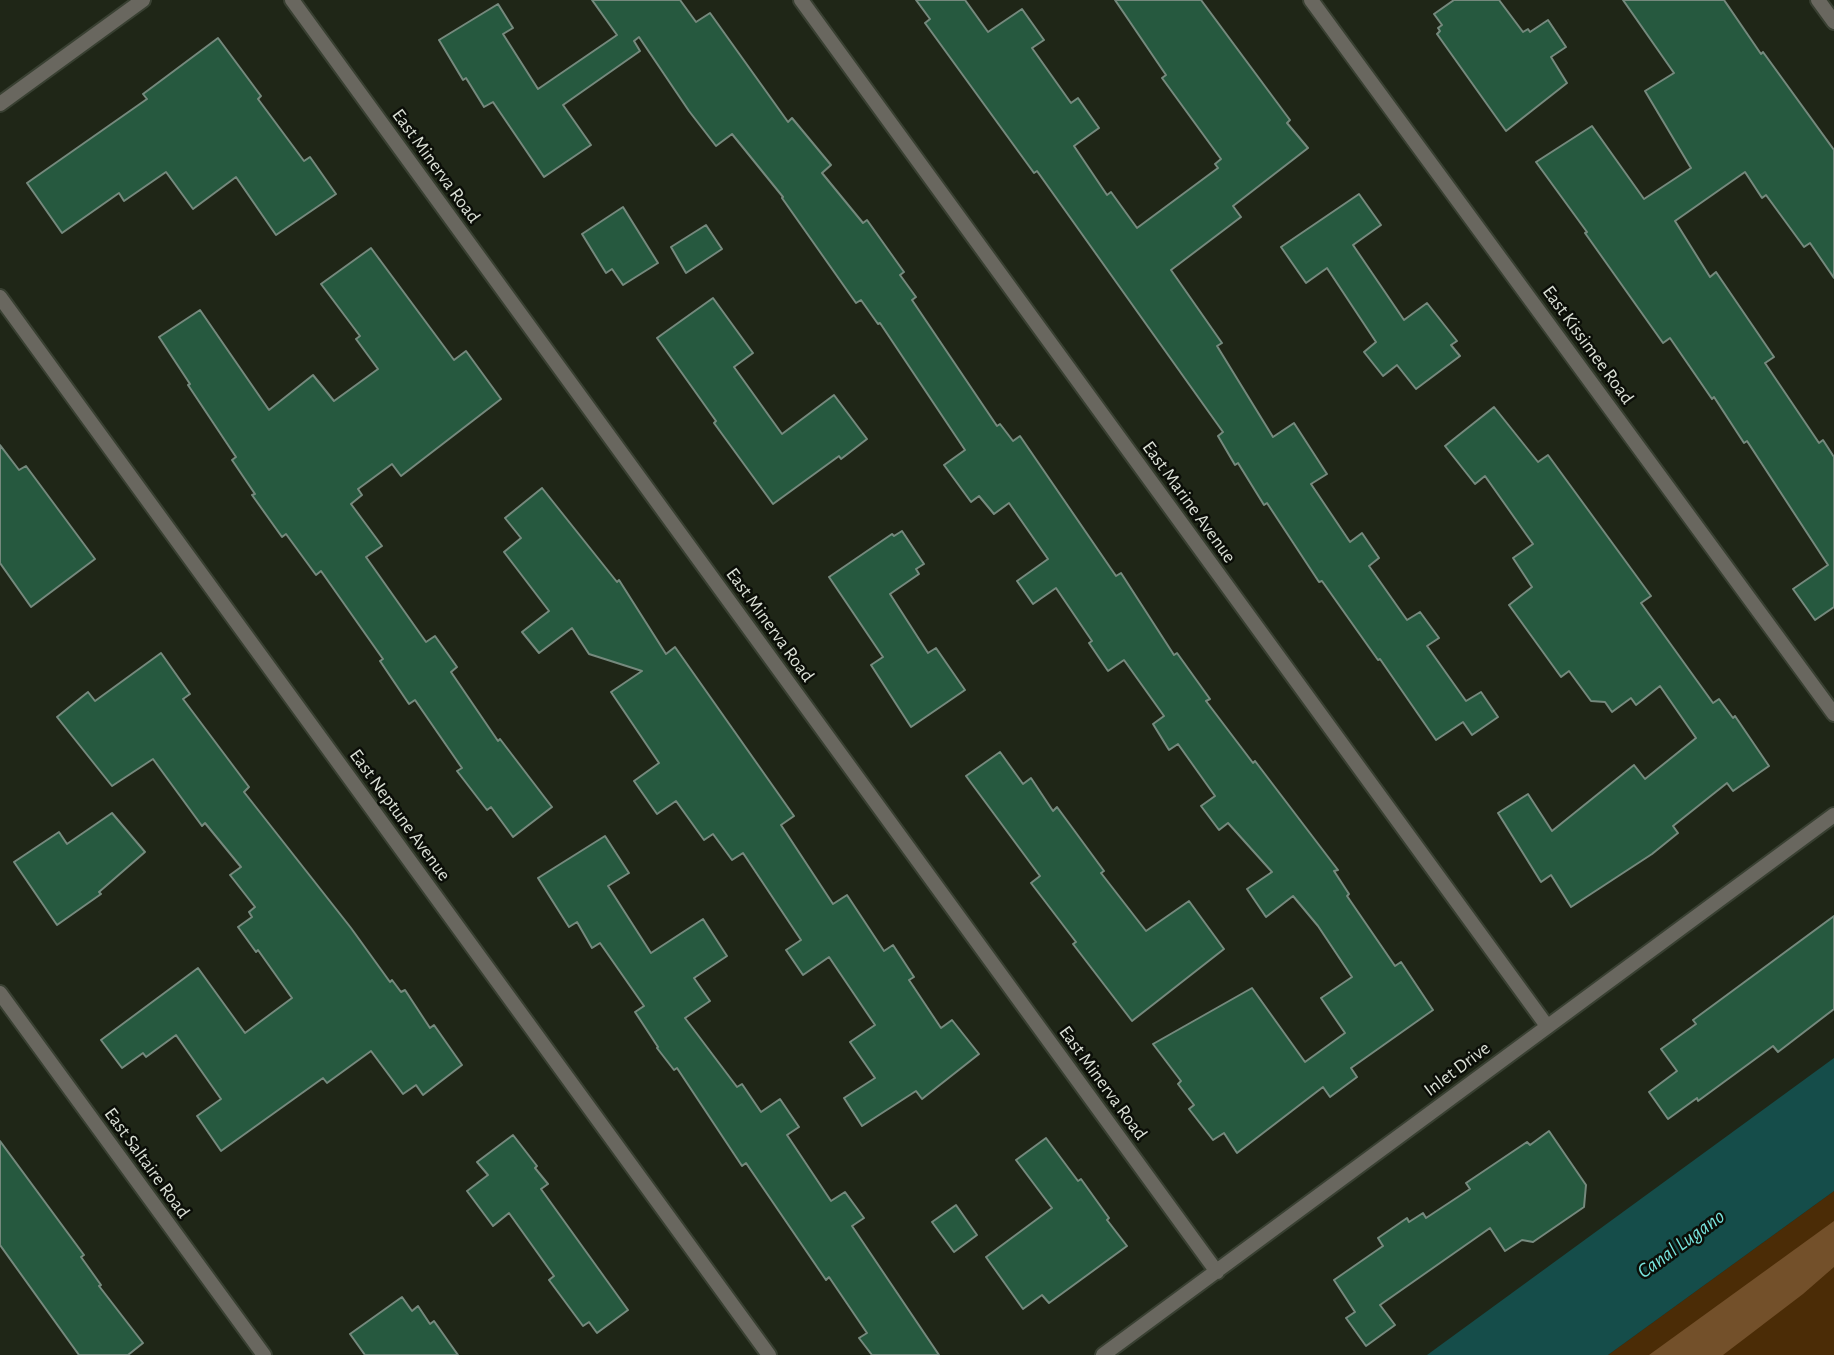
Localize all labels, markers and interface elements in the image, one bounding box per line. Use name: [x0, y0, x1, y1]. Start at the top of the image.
street label: East Minerva Road: [387, 104, 485, 228]
street label: East Kissimee Road: [1537, 281, 1639, 409]
street label: East Marine Avenue: [1137, 437, 1241, 567]
street label: East Minerva Road: [721, 563, 819, 687]
street label: East Neptune Avenue: [345, 745, 455, 885]
street label: East Minerva Road: [1054, 1021, 1152, 1145]
street label: Inlet Drive: [1419, 1037, 1495, 1101]
street label: East Saltaire Road: [99, 1103, 195, 1223]
water label: Canal Lugano: [1632, 1204, 1730, 1284]

